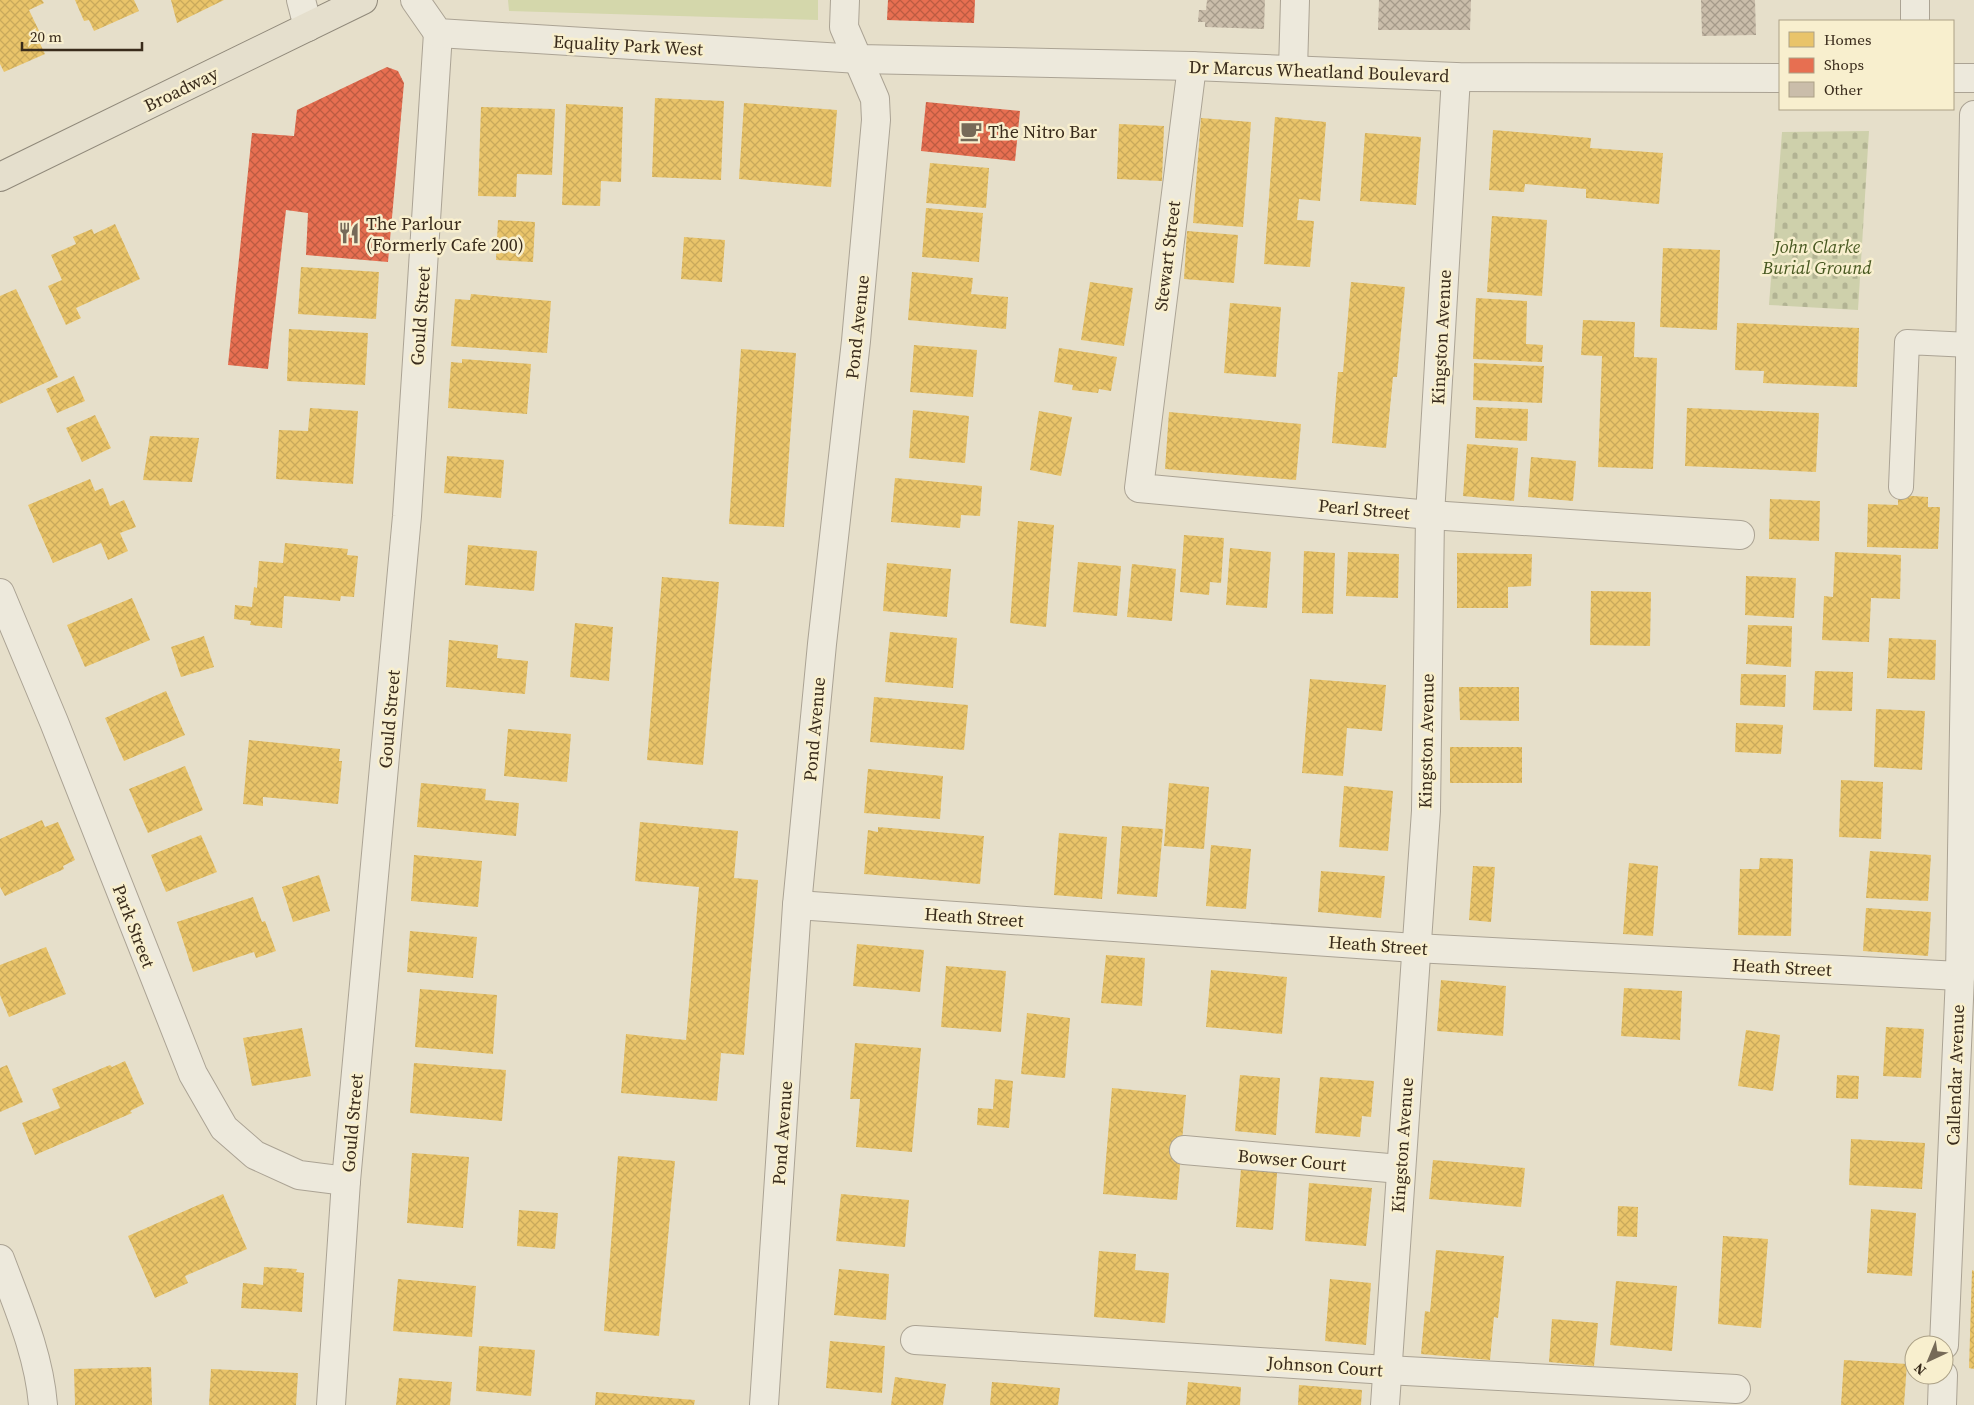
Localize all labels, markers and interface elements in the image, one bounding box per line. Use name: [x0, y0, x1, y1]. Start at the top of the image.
scale bar: [22, 20, 142, 52]
legend: [1779, 20, 1954, 110]
text: 20 m: [30, 26, 62, 47]
street label: Equality Park West: [552, 29, 704, 61]
text: Homes: [1824, 29, 1871, 50]
street label: Dr Marcus Wheatland Boulevard: [1188, 54, 1450, 88]
text: Shops: [1824, 54, 1864, 75]
street label: Broadway: [140, 60, 223, 118]
text: Other: [1824, 79, 1863, 100]
cafe icon: The Nitro Bar: [958, 118, 984, 144]
place label: The Nitro Bar: [988, 119, 1097, 144]
street label: Stewart Street: [1148, 199, 1186, 313]
place label: The Parlour (Formerly Cafe 200): [366, 211, 524, 257]
restaurant icon: The Parlour (Formerly Cafe 200): [336, 220, 362, 246]
park label: John Clarke Burial Ground: [1761, 234, 1872, 280]
street label: Gould Street: [404, 266, 436, 366]
street label: Kingston Avenue: [1425, 269, 1457, 405]
street label: Pond Avenue: [839, 274, 875, 380]
street label: Pearl Street: [1317, 493, 1411, 525]
street label: Gould Street: [372, 669, 406, 769]
street label: Kingston Avenue: [1412, 673, 1440, 809]
street label: Pond Avenue: [797, 676, 831, 782]
street label: Park Street: [107, 881, 161, 972]
street label: Heath Street: [924, 901, 1025, 933]
street label: Heath Street: [1328, 929, 1429, 961]
street label: Heath Street: [1732, 952, 1832, 982]
street label: Callendar Avenue: [1940, 1004, 1970, 1146]
street label: Gould Street: [335, 1073, 369, 1173]
street label: Kingston Avenue: [1385, 1077, 1419, 1213]
street label: Pond Avenue: [766, 1080, 798, 1186]
street label: Bowser Court: [1237, 1143, 1347, 1177]
north arrow: [1904, 1335, 1954, 1385]
street label: Johnson Court: [1265, 1349, 1384, 1383]
text: N: [1909, 1359, 1931, 1380]

